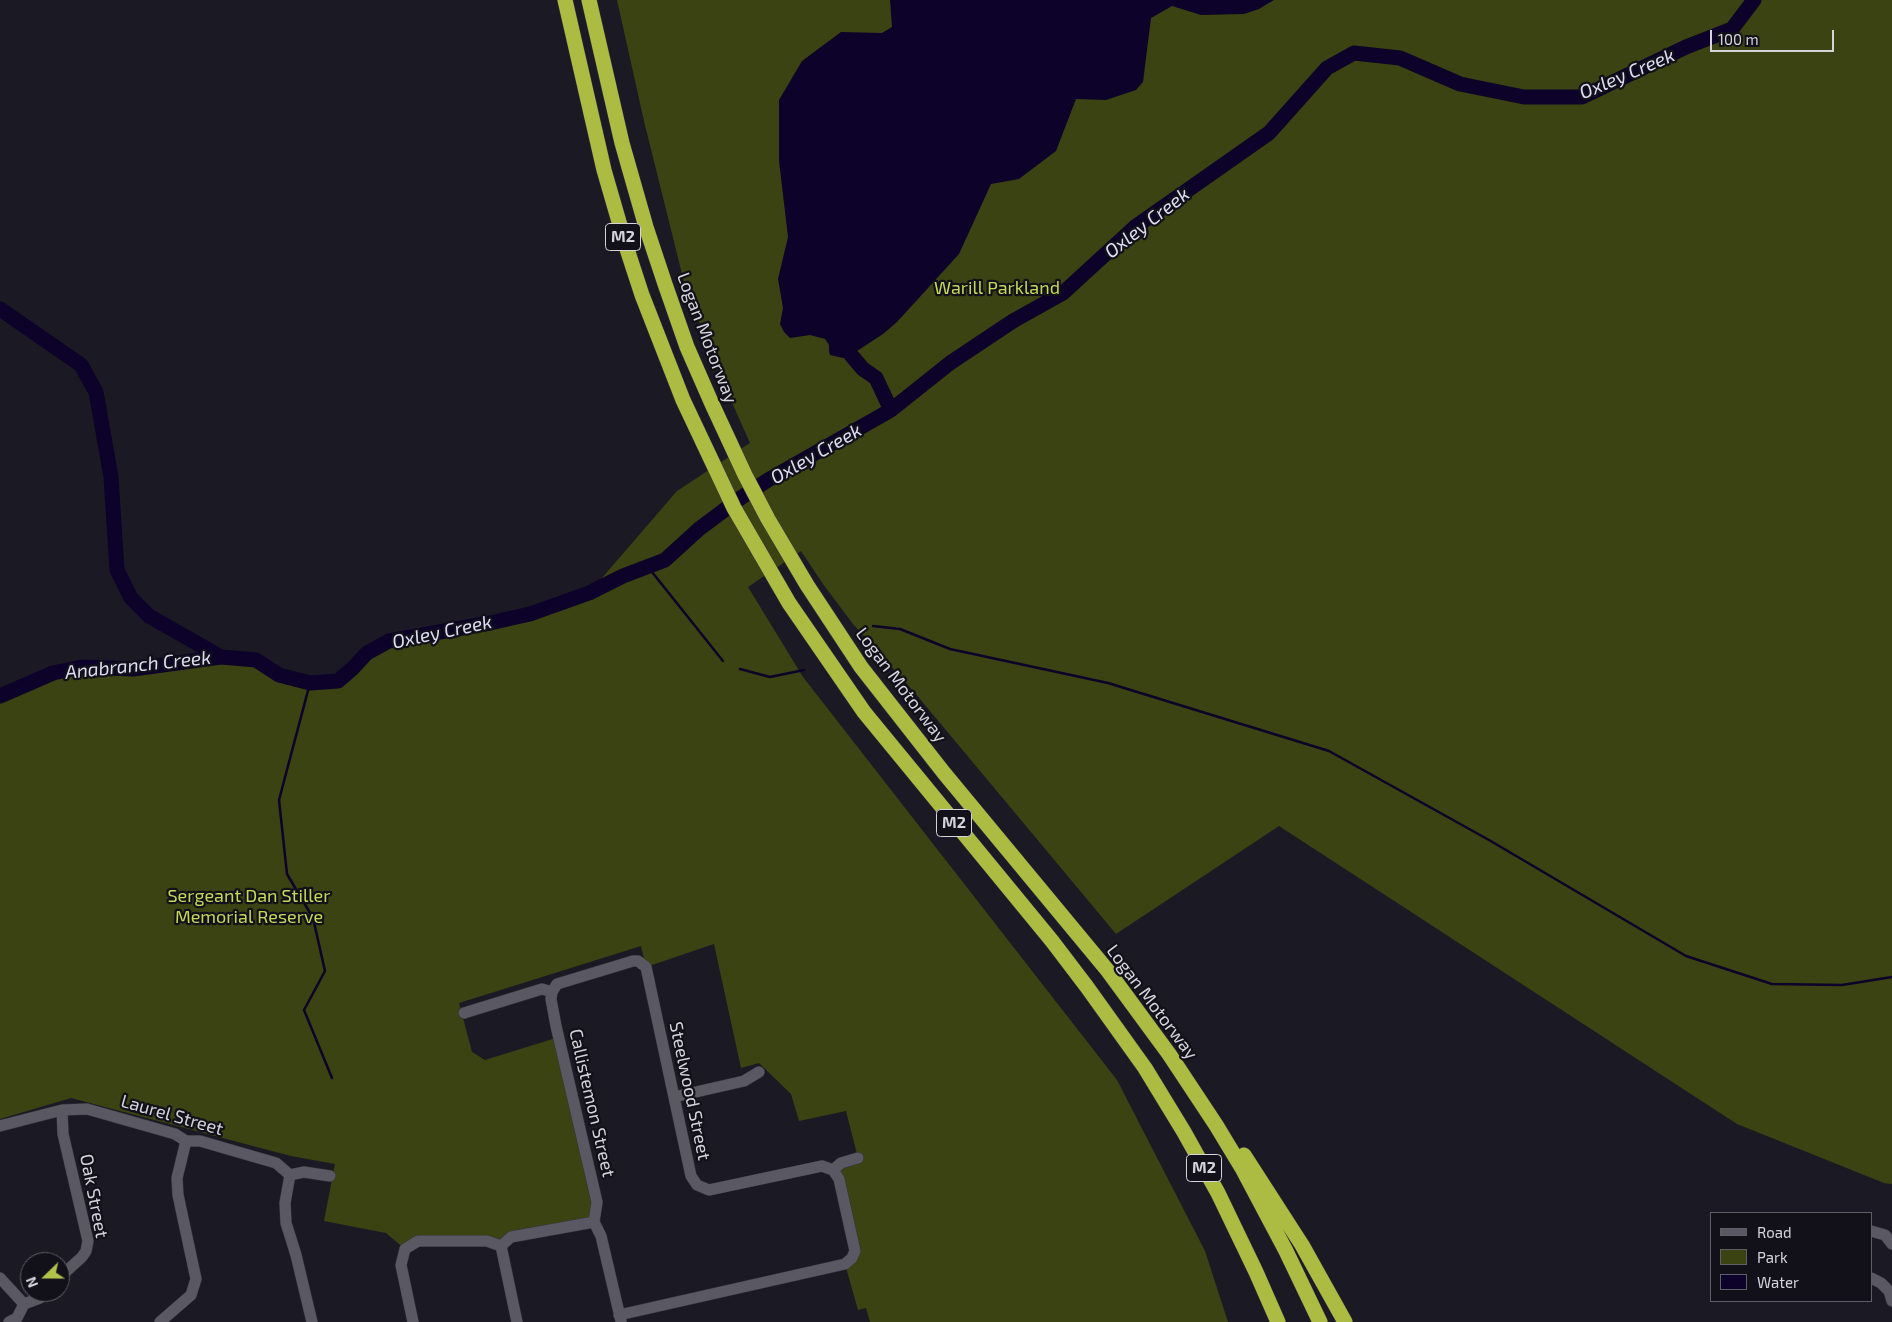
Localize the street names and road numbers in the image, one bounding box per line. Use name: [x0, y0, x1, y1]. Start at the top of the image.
road number: M2: [606, 223, 640, 250]
street label: Logan Motorway: [672, 270, 742, 406]
street label: Logan Motorway: [851, 623, 951, 747]
road number: M2: [936, 810, 972, 836]
street label: Logan Motorway: [1102, 940, 1202, 1064]
street label: Steelwood Street: [665, 1020, 715, 1162]
street label: Callistemon Street: [564, 1027, 620, 1179]
street label: Laurel Street: [118, 1090, 226, 1140]
street label: Oak Street: [75, 1152, 113, 1240]
road number: M2: [1186, 1154, 1222, 1182]

